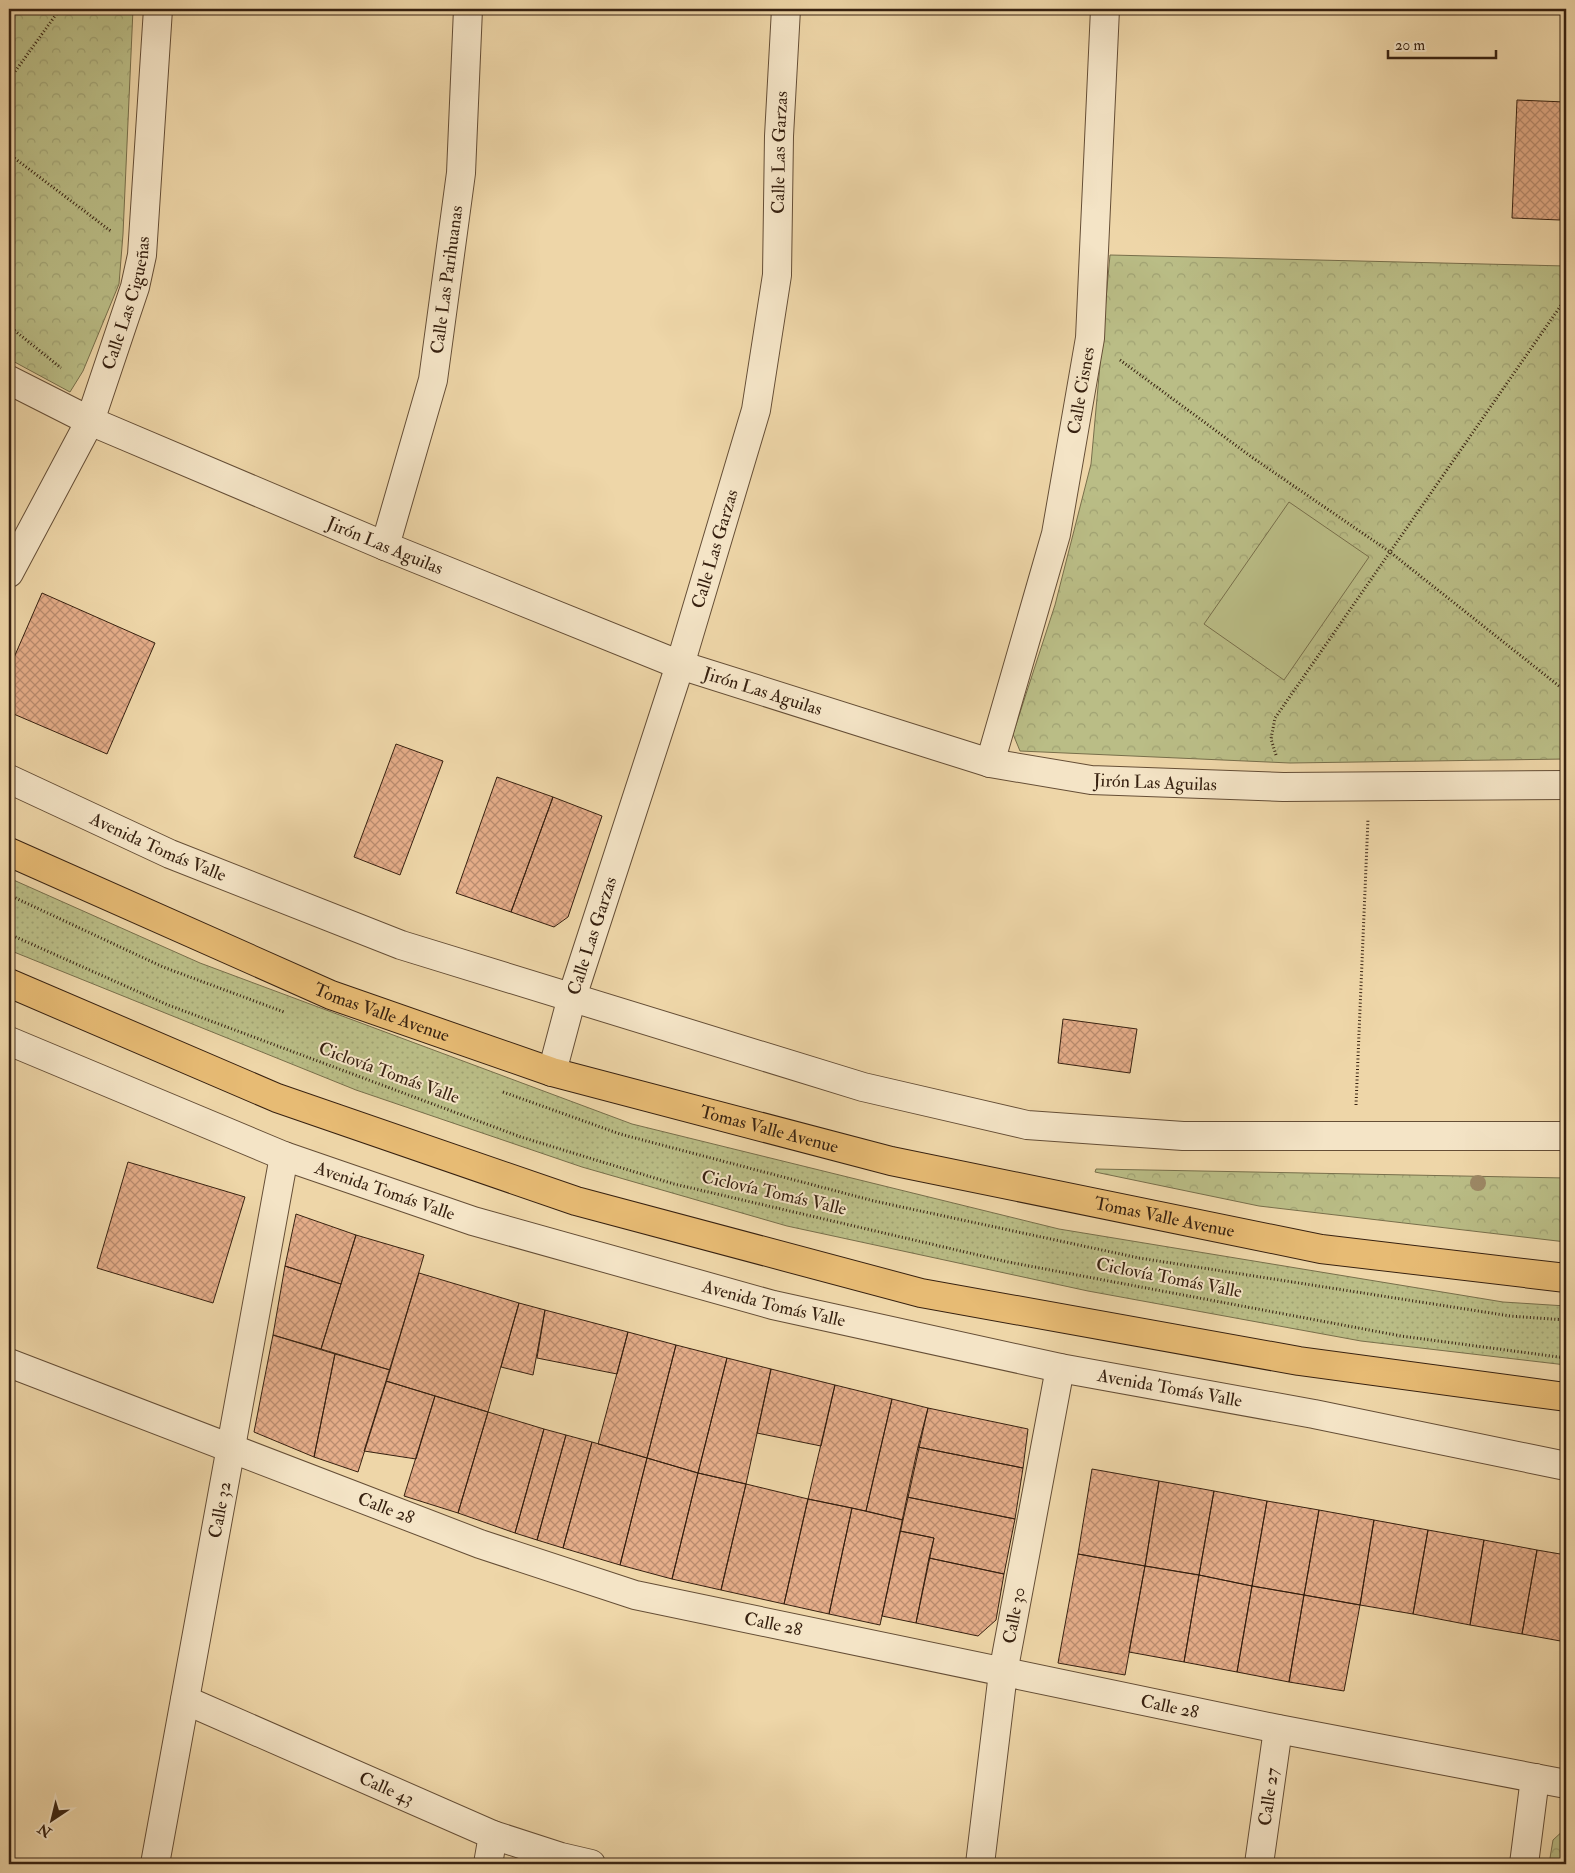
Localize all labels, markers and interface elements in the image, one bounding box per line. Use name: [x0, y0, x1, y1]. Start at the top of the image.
scale bar: [1388, 28, 1495, 60]
text: 20 m: [1395, 36, 1425, 55]
street label: Calle Las Garzas: [766, 90, 793, 214]
street label: Calle Las Parihuanas: [425, 204, 468, 355]
street label: Calle Las Cigueñas: [97, 236, 155, 373]
street label: Calle Cisnes: [1062, 345, 1100, 436]
street label: Calle Las Garzas: [686, 487, 743, 611]
street label: Jirón Las Aguilas: [323, 511, 446, 580]
street label: Jirón Las Aguilas: [699, 661, 825, 721]
street label: Jirón Las Aguilas: [1092, 769, 1217, 796]
street label: Avenida Tomás Valle: [85, 806, 230, 887]
street label: Calle Las Garzas: [562, 874, 622, 998]
street label: Tomas Valle Avenue: [310, 977, 453, 1047]
street label: Ciclovía Tomás Valle: [315, 1037, 463, 1109]
street label: Tomas Valle Avenue: [697, 1100, 842, 1158]
street label: Avenida Tomás Valle: [311, 1156, 459, 1226]
street label: Ciclovía Tomás Valle: [699, 1165, 849, 1221]
street label: Tomas Valle Avenue: [1092, 1191, 1237, 1243]
street label: Ciclovía Tomás Valle: [1094, 1253, 1244, 1304]
street label: Avenida Tomás Valle: [699, 1274, 848, 1332]
street label: Avenida Tomás Valle: [1095, 1363, 1245, 1412]
street label: Calle 32: [203, 1480, 236, 1540]
street label: Calle 28: [355, 1487, 418, 1529]
street label: Calle 30: [997, 1585, 1030, 1646]
street label: Calle 28: [742, 1607, 804, 1641]
street label: Calle 28: [1139, 1689, 1201, 1724]
street label: Calle 43: [355, 1766, 418, 1810]
street label: Calle 27: [1253, 1766, 1284, 1827]
north arrow: [28, 1796, 78, 1846]
text: N: [34, 1819, 56, 1841]

